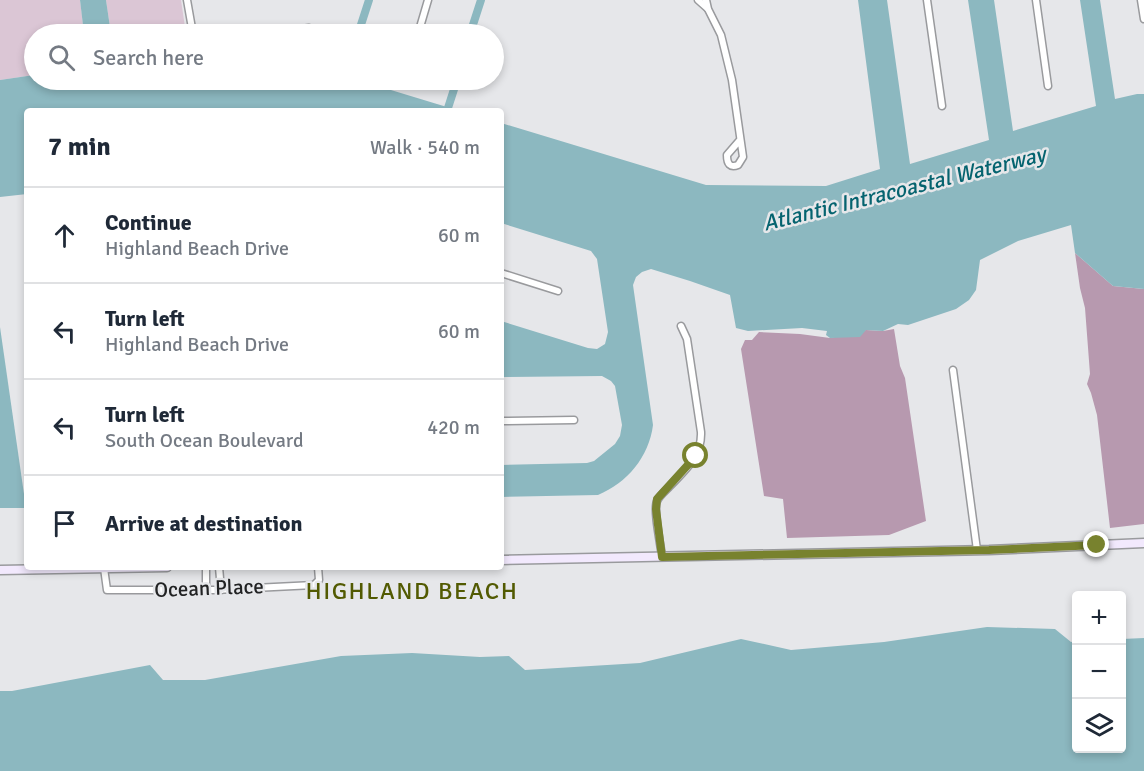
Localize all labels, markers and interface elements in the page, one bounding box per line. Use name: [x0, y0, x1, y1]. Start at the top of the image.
search box: [24, 24, 504, 90]
icon: search: [45, 41, 78, 74]
text: Search here: [93, 44, 204, 71]
text: 7 min: [48, 131, 111, 163]
text: Walk · 540 m: [370, 135, 480, 160]
water label: Atlantic Intracoastal Waterway: [760, 140, 1051, 237]
text: Continue: [105, 209, 192, 236]
icon: ahead: [48, 219, 81, 252]
text: 60 m: [438, 223, 480, 248]
text: Highland Beach Drive: [105, 236, 289, 261]
text: Turn left: [105, 305, 185, 332]
icon: left: [48, 315, 81, 348]
text: 60 m: [438, 319, 480, 344]
text: Highland Beach Drive: [105, 332, 289, 357]
text: Turn left: [105, 401, 185, 428]
icon: left: [48, 411, 81, 444]
text: 420 m: [427, 415, 480, 440]
text: South Ocean Boulevard: [105, 428, 304, 453]
route start: [682, 442, 708, 468]
icon: arrive: [48, 507, 81, 540]
text: Arrive at destination: [105, 510, 302, 537]
route end: [1083, 531, 1109, 557]
street label: Ocean Place: [154, 573, 264, 603]
district label: HIGHLAND BEACH: [305, 576, 519, 606]
map controls: [1072, 591, 1126, 753]
button: +: [1072, 591, 1126, 645]
button: −: [1072, 645, 1126, 699]
button: layers: [1072, 699, 1126, 753]

